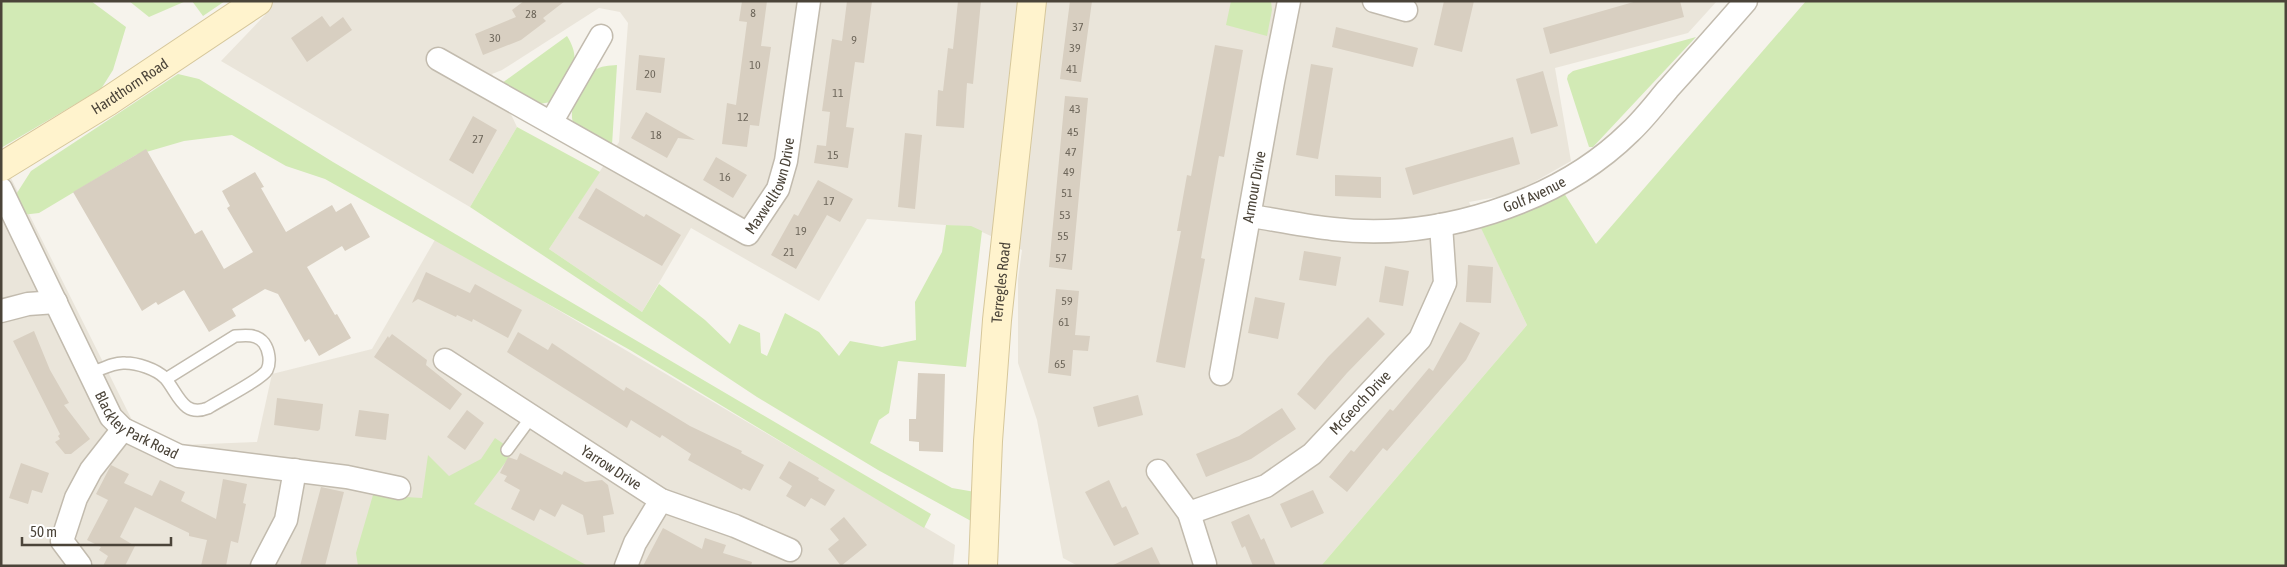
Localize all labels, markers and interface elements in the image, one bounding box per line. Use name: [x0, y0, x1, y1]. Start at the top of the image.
house number: 8: [750, 6, 756, 20]
house number: 28: [525, 7, 537, 21]
house number: 37: [1072, 20, 1084, 34]
house number: 30: [489, 31, 501, 45]
house number: 9: [851, 33, 857, 47]
house number: 39: [1069, 41, 1081, 55]
street label: Hardthorn Road: [88, 55, 171, 117]
house number: 10: [749, 58, 761, 72]
house number: 41: [1066, 62, 1078, 76]
house number: 20: [644, 67, 656, 81]
house number: 11: [832, 86, 844, 100]
house number: 43: [1069, 102, 1081, 116]
house number: 12: [737, 110, 749, 124]
house number: 45: [1067, 125, 1079, 139]
house number: 18: [650, 128, 662, 142]
house number: 27: [472, 132, 484, 146]
street label: Maxwelltown Drive: [741, 136, 797, 237]
house number: 47: [1065, 145, 1077, 159]
house number: 15: [827, 148, 839, 162]
street label: Armour Drive: [1239, 149, 1269, 224]
house number: 49: [1063, 165, 1075, 179]
house number: 16: [719, 170, 731, 184]
street label: Golf Avenue: [1501, 173, 1569, 216]
house number: 51: [1061, 186, 1073, 200]
house number: 17: [823, 194, 835, 208]
house number: 53: [1059, 208, 1071, 222]
house number: 19: [795, 224, 807, 238]
house number: 55: [1057, 229, 1069, 243]
street label: Terregles Road: [988, 241, 1013, 324]
house number: 21: [783, 245, 795, 259]
house number: 57: [1055, 251, 1067, 265]
house number: 59: [1061, 294, 1073, 308]
house number: 61: [1058, 315, 1070, 329]
house number: 65: [1054, 357, 1066, 371]
street label: McGeoch Drive: [1326, 367, 1394, 438]
street label: Blackley Park Road: [92, 388, 181, 462]
street label: Yarrow Drive: [578, 441, 645, 493]
scale bar: [22, 514, 171, 546]
text: 50 m: [30, 523, 57, 540]

